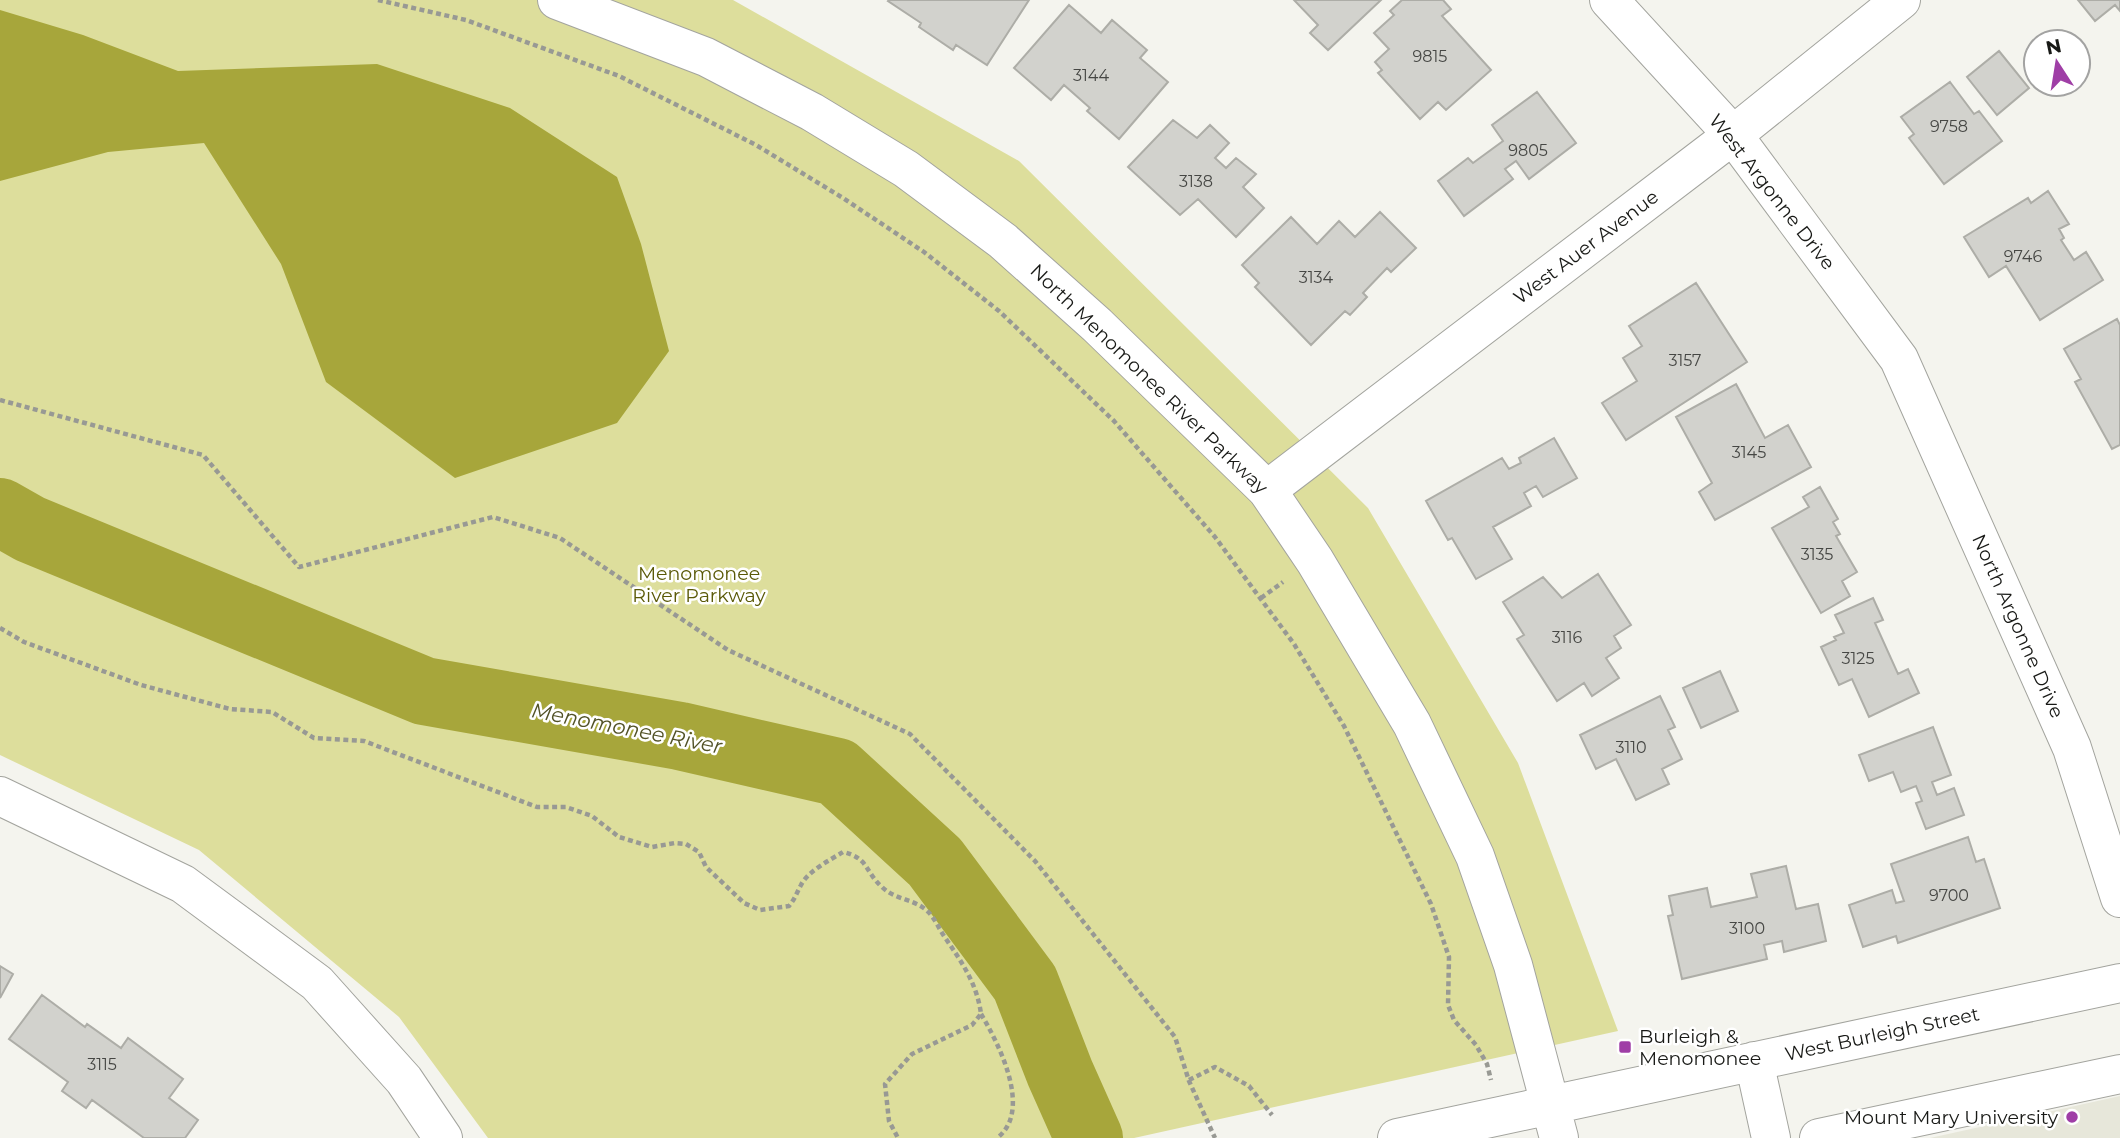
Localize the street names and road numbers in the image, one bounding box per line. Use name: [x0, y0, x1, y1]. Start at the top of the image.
street label: West Argonne Drive: [1704, 110, 1840, 274]
street label: West Auer Avenue: [1509, 185, 1663, 309]
street label: North Menomonee River Parkway: [1025, 259, 1273, 499]
street label: North Argonne Drive: [1967, 531, 2069, 721]
street label: West Burleigh Street: [1783, 1002, 1982, 1066]

